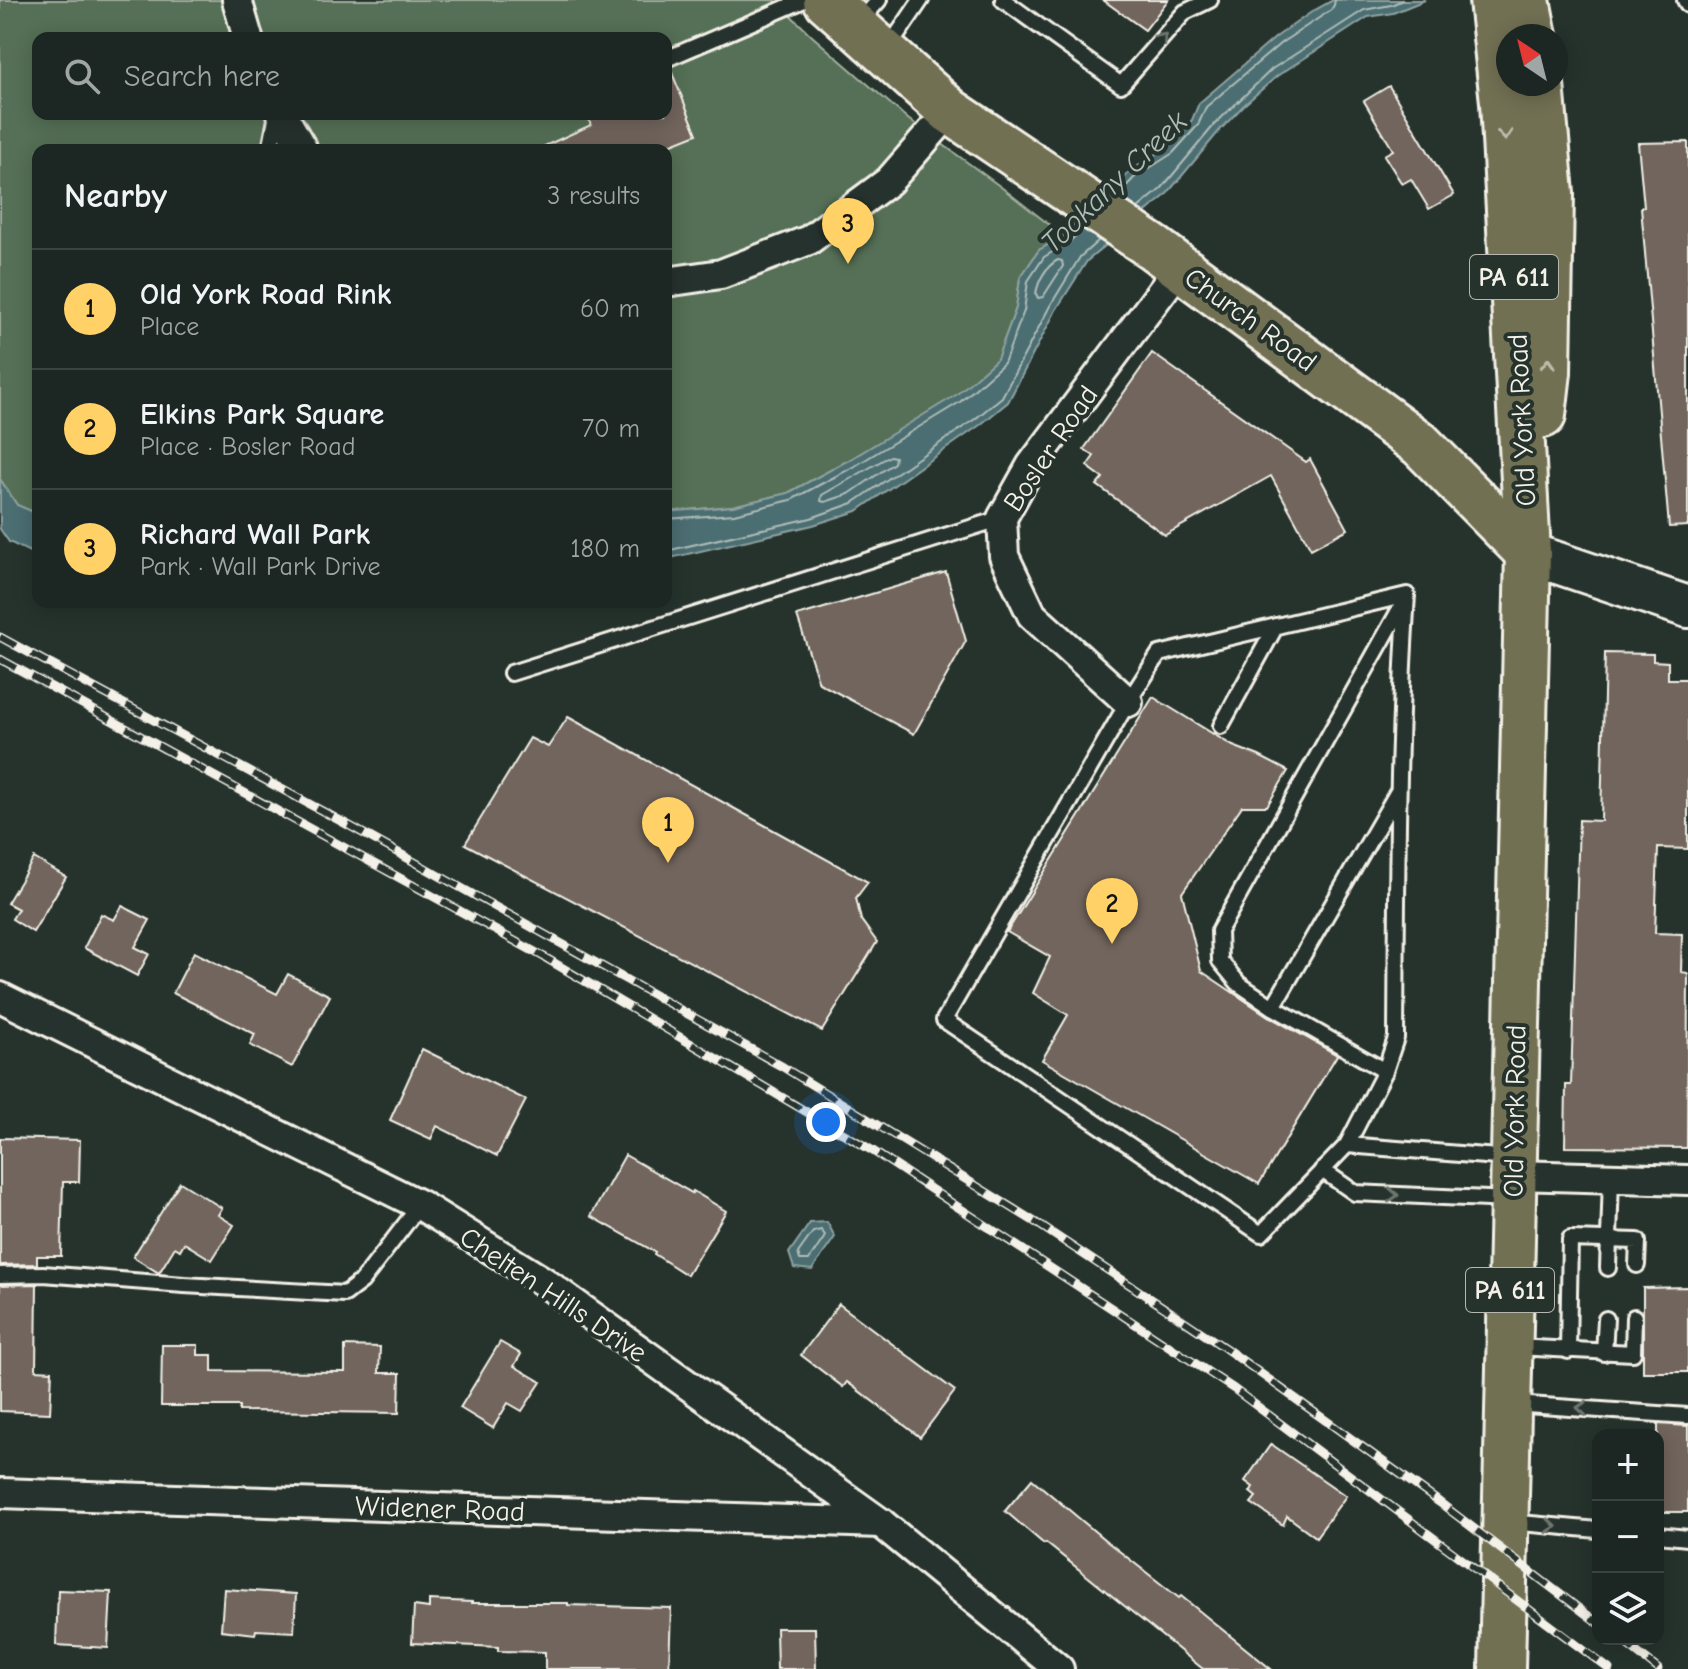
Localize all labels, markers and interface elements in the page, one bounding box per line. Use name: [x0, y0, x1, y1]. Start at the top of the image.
north arrow: [1496, 24, 1568, 96]
search box: [32, 32, 672, 120]
one-way arrow: [1153, 32, 1167, 47]
icon: search: [60, 54, 104, 98]
text: Search here: [124, 59, 280, 94]
water label: Tookany Creek: [1034, 104, 1195, 261]
one-way arrow: [1496, 129, 1513, 142]
text: Nearby: [64, 176, 167, 216]
text: 3 results: [547, 181, 640, 211]
pin: 3: [822, 198, 874, 264]
road number: PA 611: [1470, 255, 1558, 299]
street label: Church Road: [1178, 261, 1323, 378]
text: Old York Road Rink: [140, 277, 391, 312]
text: 1: [85, 294, 95, 324]
text: 60 m: [580, 294, 640, 324]
text: Place: [140, 312, 199, 342]
street label: Old York Road: [1502, 333, 1542, 507]
one-way arrow: [1540, 357, 1557, 370]
street label: Bosler Road: [997, 380, 1105, 517]
text: Elkins Park Square: [140, 397, 384, 432]
text: 2: [84, 414, 96, 444]
text: 70 m: [582, 414, 640, 444]
text: Place · Bosler Road: [140, 432, 356, 462]
text: Richard Wall Park: [140, 517, 370, 552]
text: 3: [84, 534, 96, 564]
text: 180 m: [570, 534, 640, 564]
text: Park · Wall Park Drive: [140, 552, 380, 582]
pin: 1: [642, 797, 694, 863]
pin: 2: [1086, 878, 1138, 944]
street label: Old York Road: [1497, 1024, 1533, 1198]
your location: [806, 1102, 846, 1142]
one-way arrow: [1387, 1186, 1400, 1203]
street label: Chelten Hills Drive: [454, 1220, 653, 1369]
road number: PA 611: [1466, 1268, 1554, 1312]
one-way arrow: [1575, 1400, 1588, 1417]
map controls: [1592, 1429, 1664, 1645]
button: +: [1592, 1429, 1664, 1501]
street label: Widener Road: [354, 1490, 525, 1528]
button: −: [1592, 1501, 1664, 1573]
one-way arrow: [1545, 1518, 1558, 1535]
button: layers: [1592, 1573, 1664, 1645]

